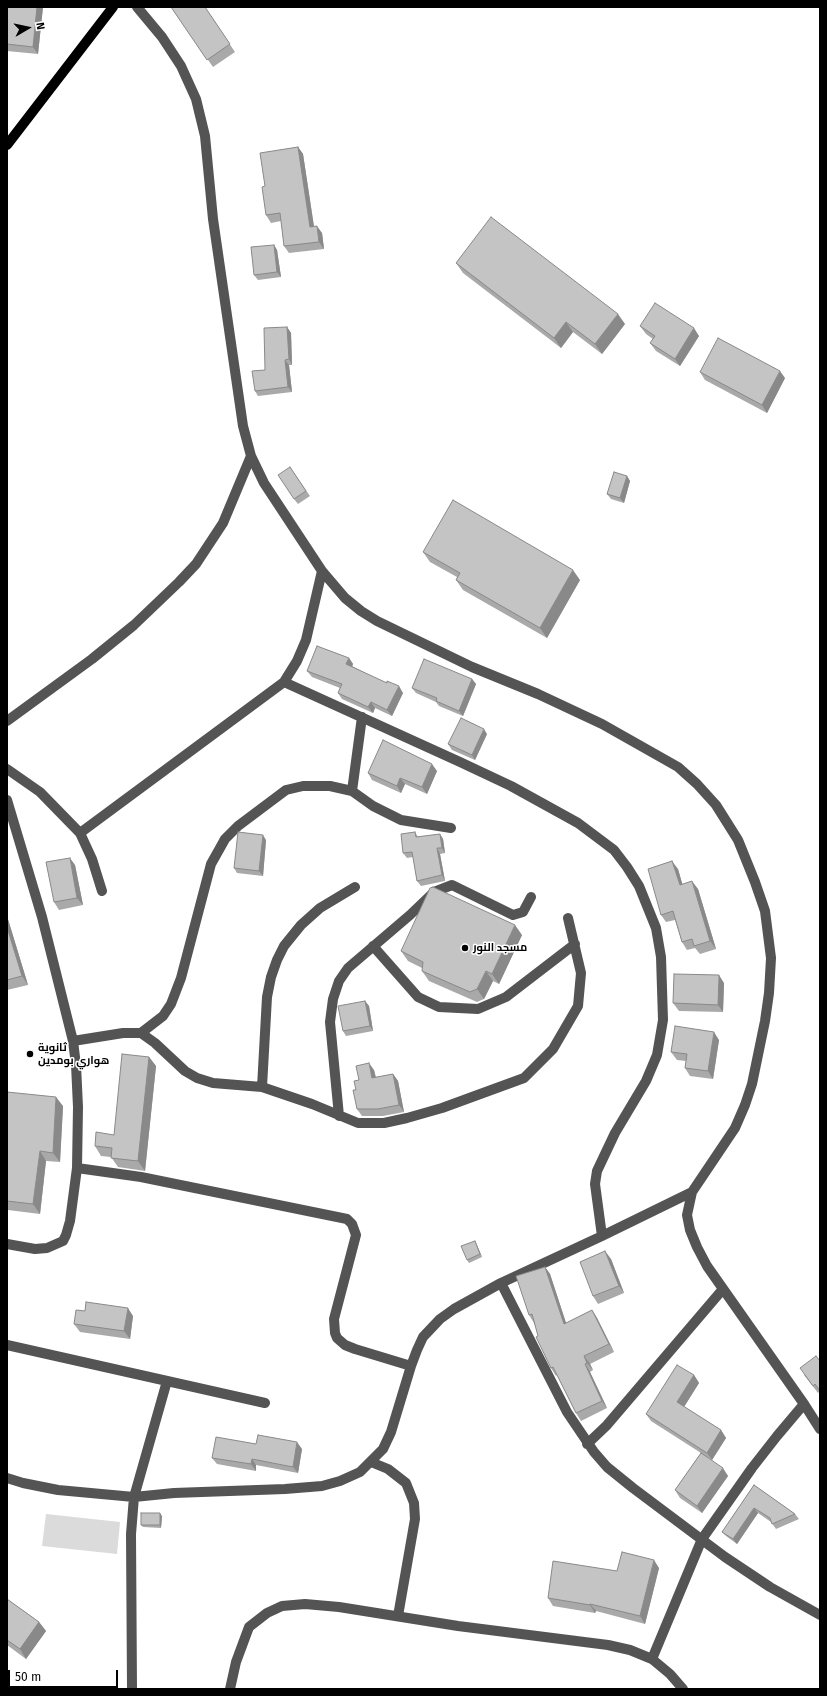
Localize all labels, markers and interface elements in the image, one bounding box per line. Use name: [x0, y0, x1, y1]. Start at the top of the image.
north arrow: [8, 8, 48, 48]
text: N: [33, 21, 47, 31]
place label: مسجد النور: [473, 941, 527, 955]
marker: مسجد النور: [460, 943, 470, 953]
place label: ثانوية هواري بومدين: [38, 1041, 109, 1067]
marker: ثانوية هواري بومدين: [25, 1049, 35, 1059]
scale bar: [10, 1662, 120, 1688]
text: 50 m: [15, 1670, 41, 1684]

